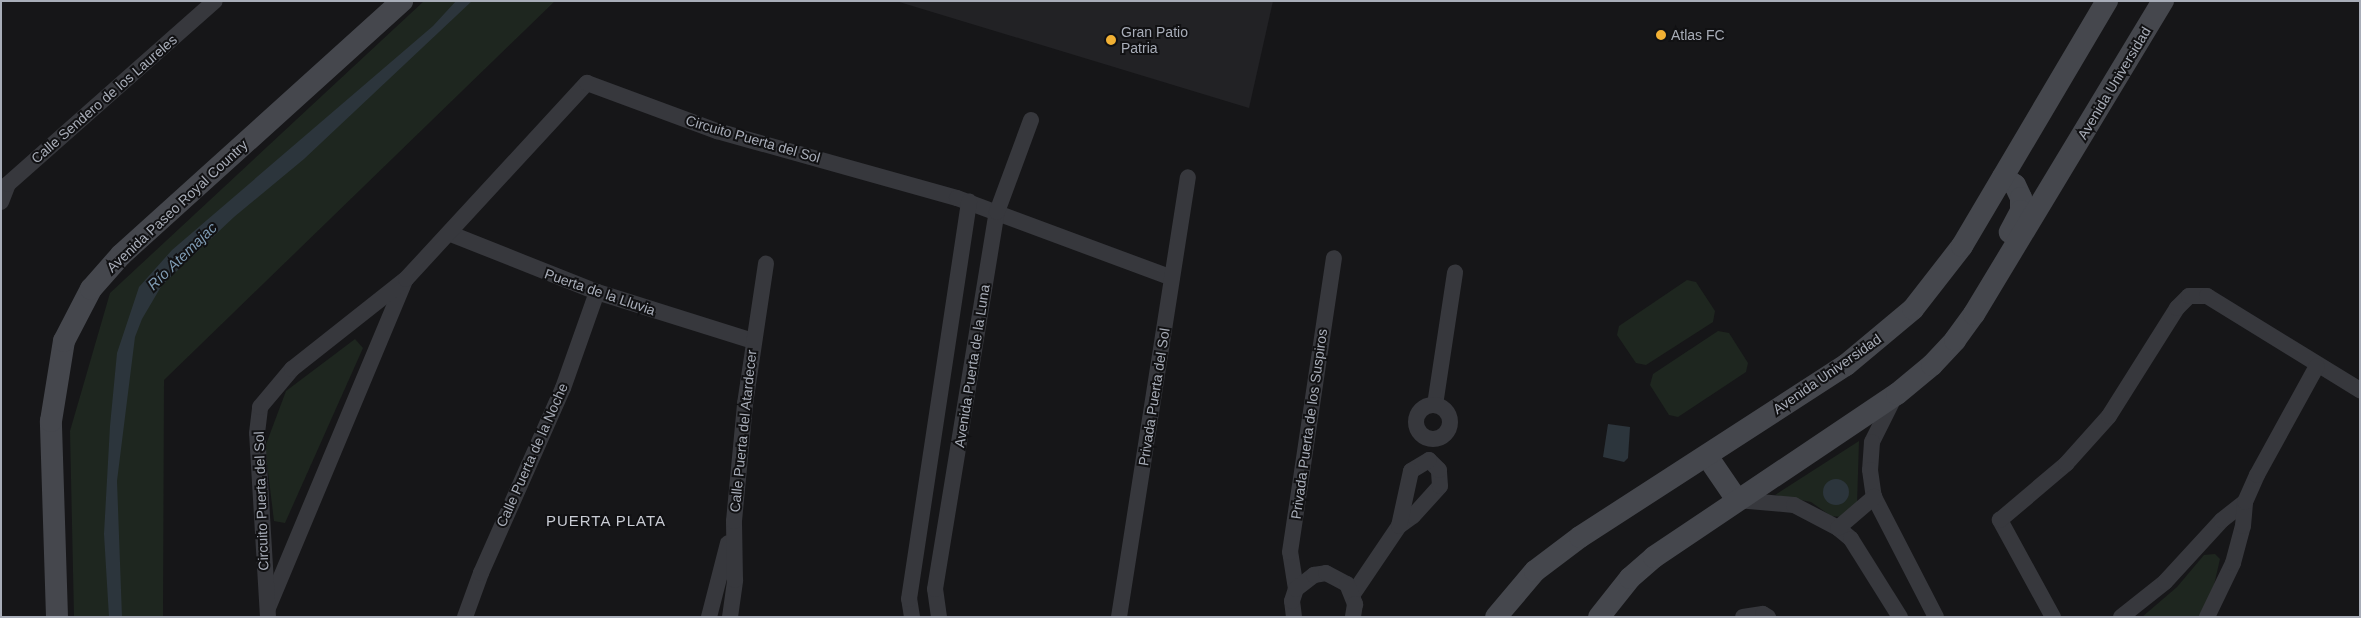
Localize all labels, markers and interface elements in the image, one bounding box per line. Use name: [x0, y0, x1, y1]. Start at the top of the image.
place label: Gran Patio Patria: [1121, 24, 1188, 56]
street label: Avenida Universidad: [2074, 24, 2154, 142]
place label: Atlas FC: [1671, 27, 1725, 43]
marker: Atlas FC: [1655, 29, 1667, 41]
street label: Calle Sendero de los Laureles: [28, 31, 180, 167]
marker: Gran Patio Patria: [1105, 34, 1117, 46]
street label: Circuito Puerta del Sol: [684, 112, 822, 166]
street label: Avenida Paseo Royal Country: [103, 136, 251, 276]
water label: Río Atemajac: [143, 218, 221, 294]
street label: Puerta de la Lluvia: [542, 265, 658, 319]
street label: Avenida Puerta de la Luna: [951, 283, 993, 449]
street label: Privada Puerta del Sol: [1135, 327, 1173, 467]
street label: Privada Puerta de los Suspiros: [1287, 328, 1331, 520]
street label: Avenida Universidad: [1770, 330, 1884, 418]
street label: Calle Puerta del Atardecer: [726, 348, 760, 514]
street label: Calle Puerta de la Noche: [493, 380, 571, 530]
street label: Circuito Puerta del Sol: [250, 431, 272, 571]
district label: PUERTA PLATA: [544, 512, 668, 530]

